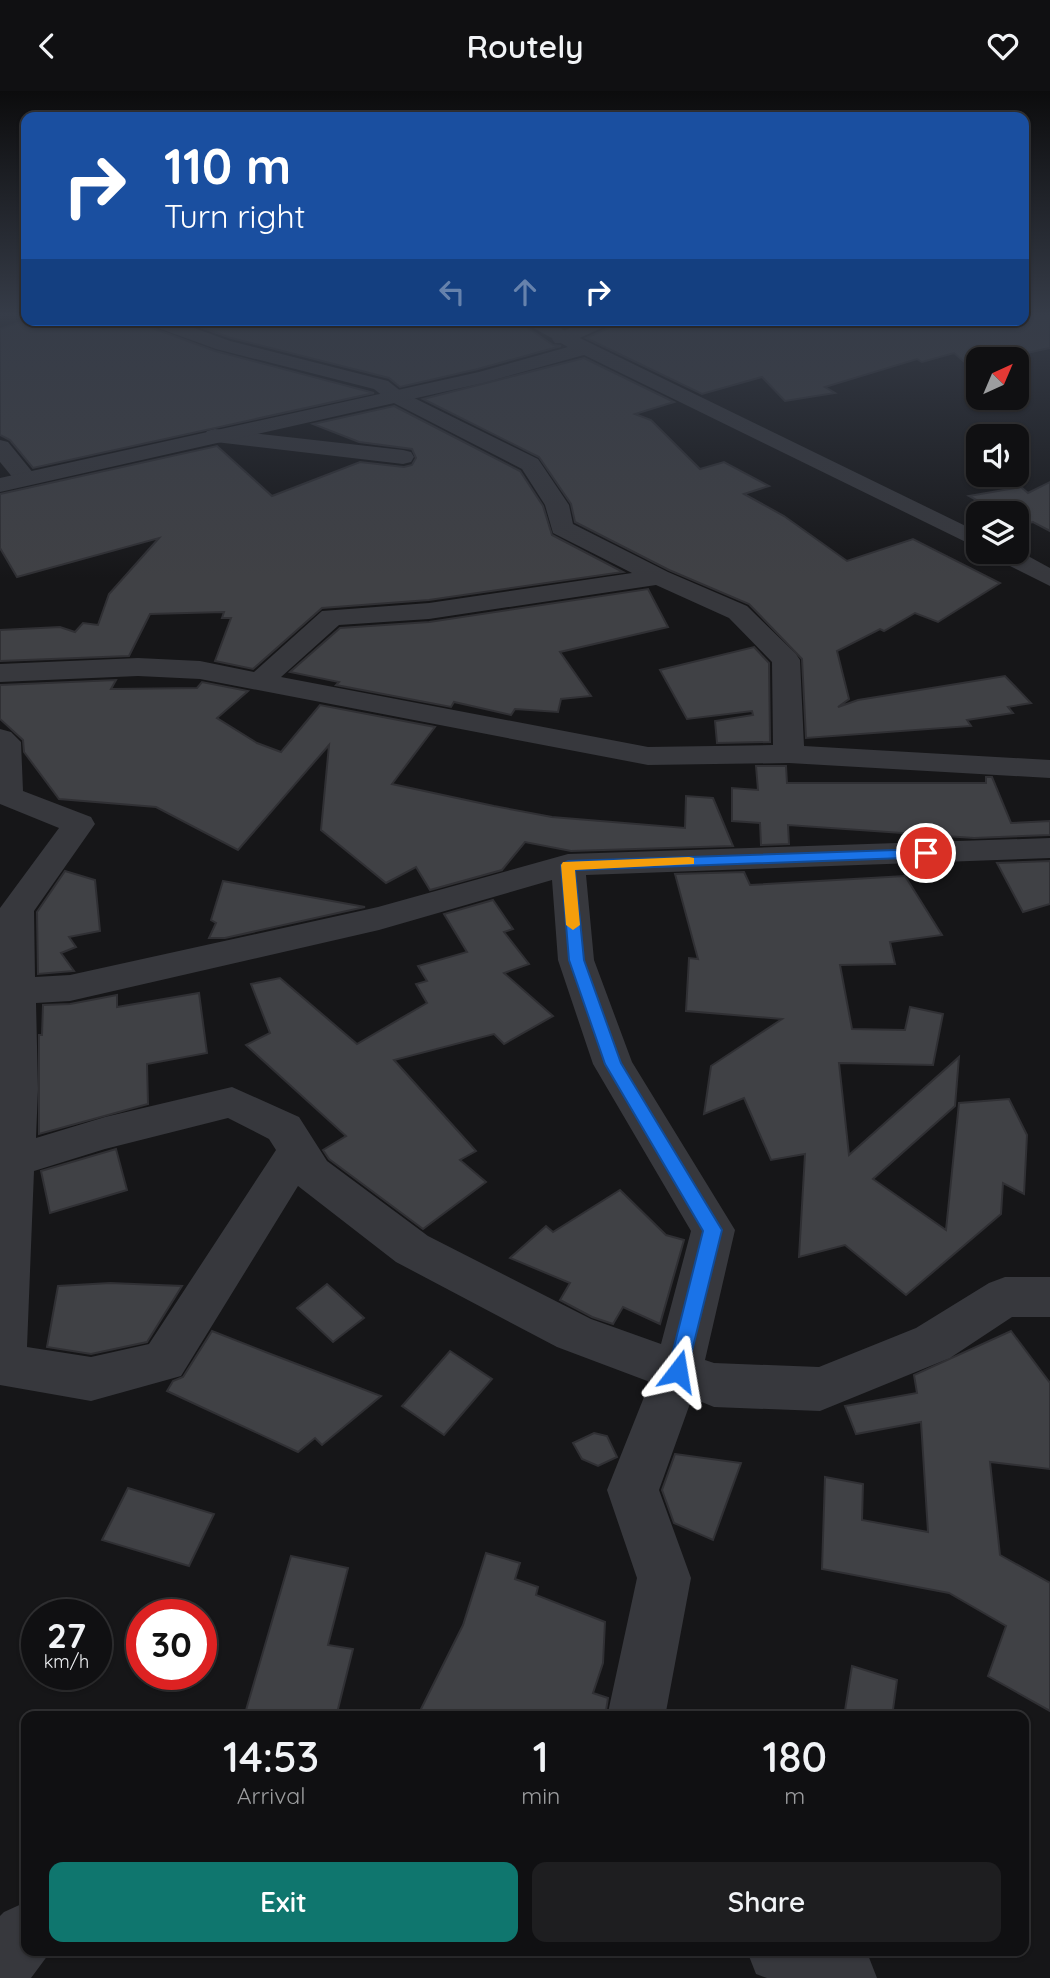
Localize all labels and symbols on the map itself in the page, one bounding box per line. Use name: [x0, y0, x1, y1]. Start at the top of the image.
north arrow: [966, 347, 1029, 409]
pin: [896, 823, 956, 883]
position arrow: [641, 1334, 715, 1408]
speed limit sign: 30: [126, 1599, 217, 1690]

